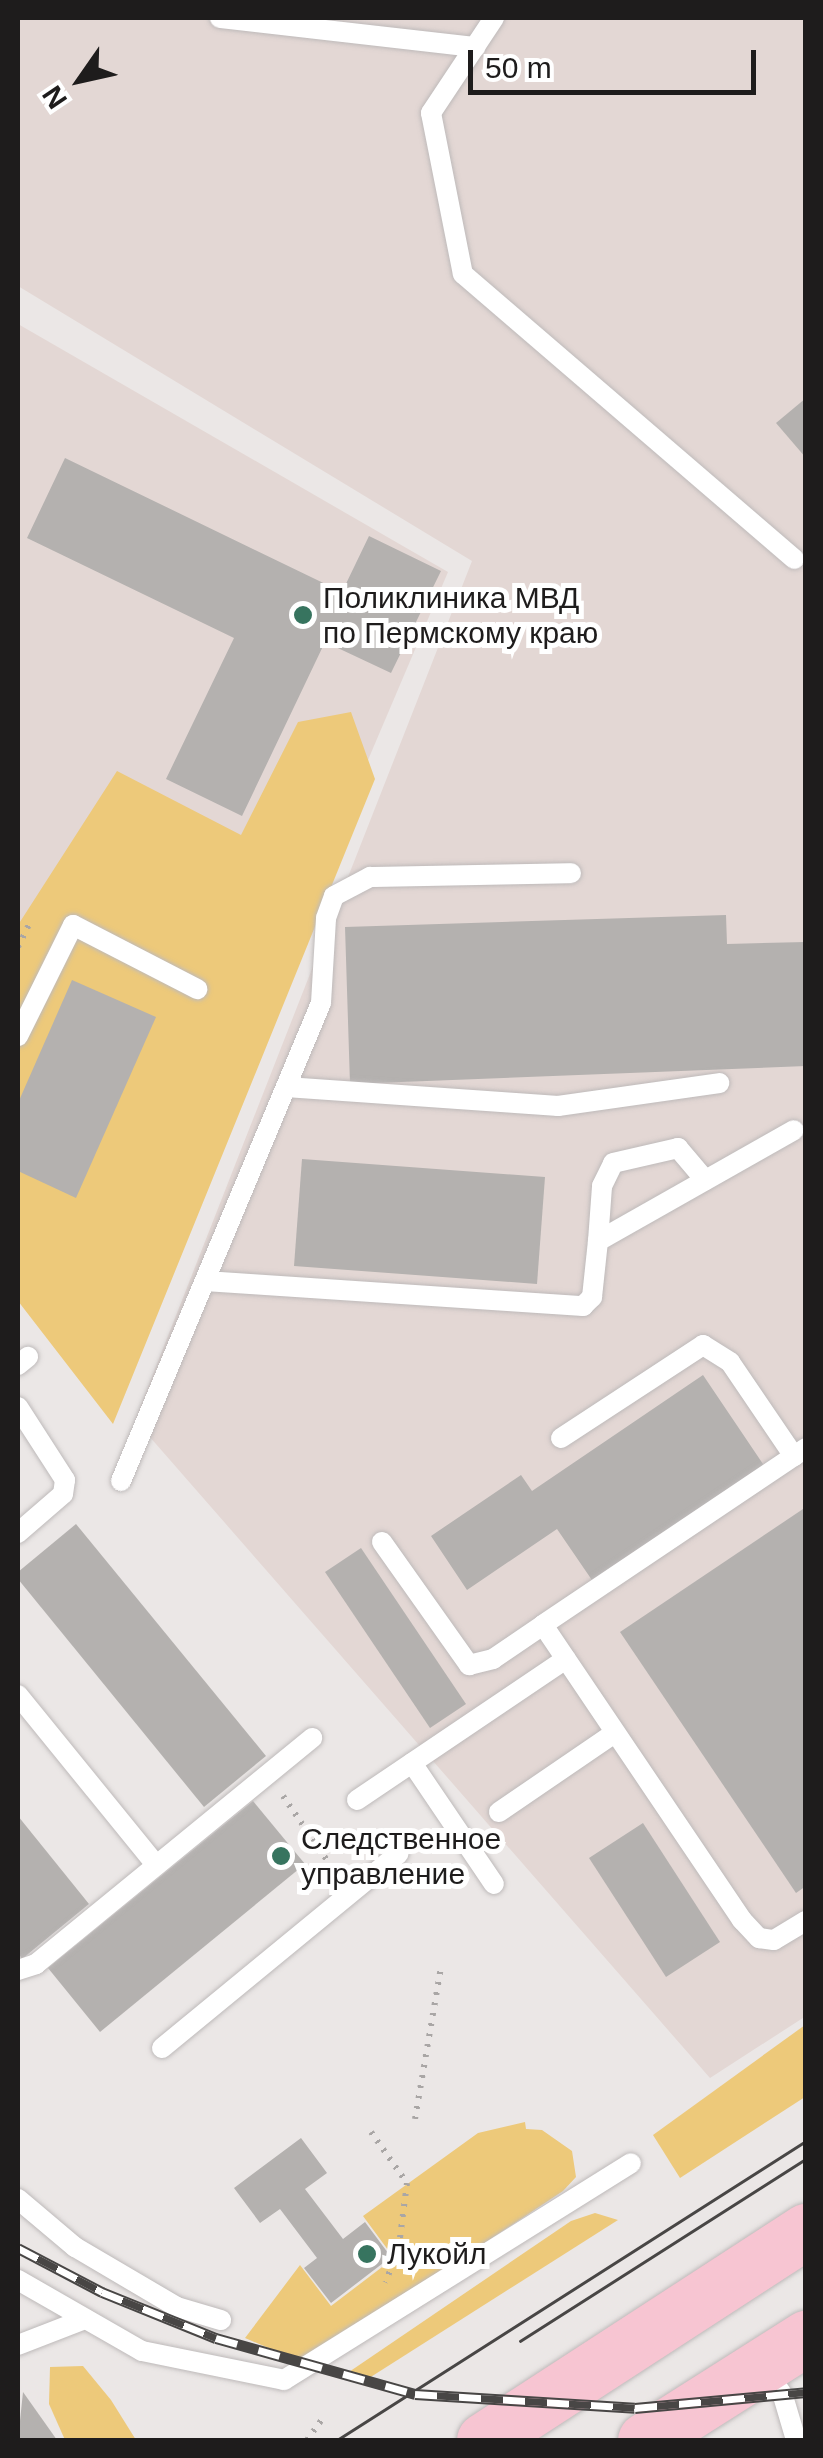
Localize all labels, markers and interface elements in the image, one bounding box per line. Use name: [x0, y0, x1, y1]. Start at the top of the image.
north arrow: [30, 30, 130, 130]
scale bar: [473, 30, 760, 92]
text: 50 m: [485, 51, 552, 84]
text: N: [36, 80, 73, 114]
place label: Поликлиника МВД по Пермскому краю: [323, 580, 598, 650]
marker: Поликлиника МВД по Пермскому краю: [292, 604, 314, 626]
place label: Следственное управление: [301, 1821, 501, 1892]
marker: Следственное управление: [270, 1845, 292, 1867]
place label: Лукойл: [387, 2236, 486, 2272]
marker: Лукойл: [356, 2243, 378, 2265]

